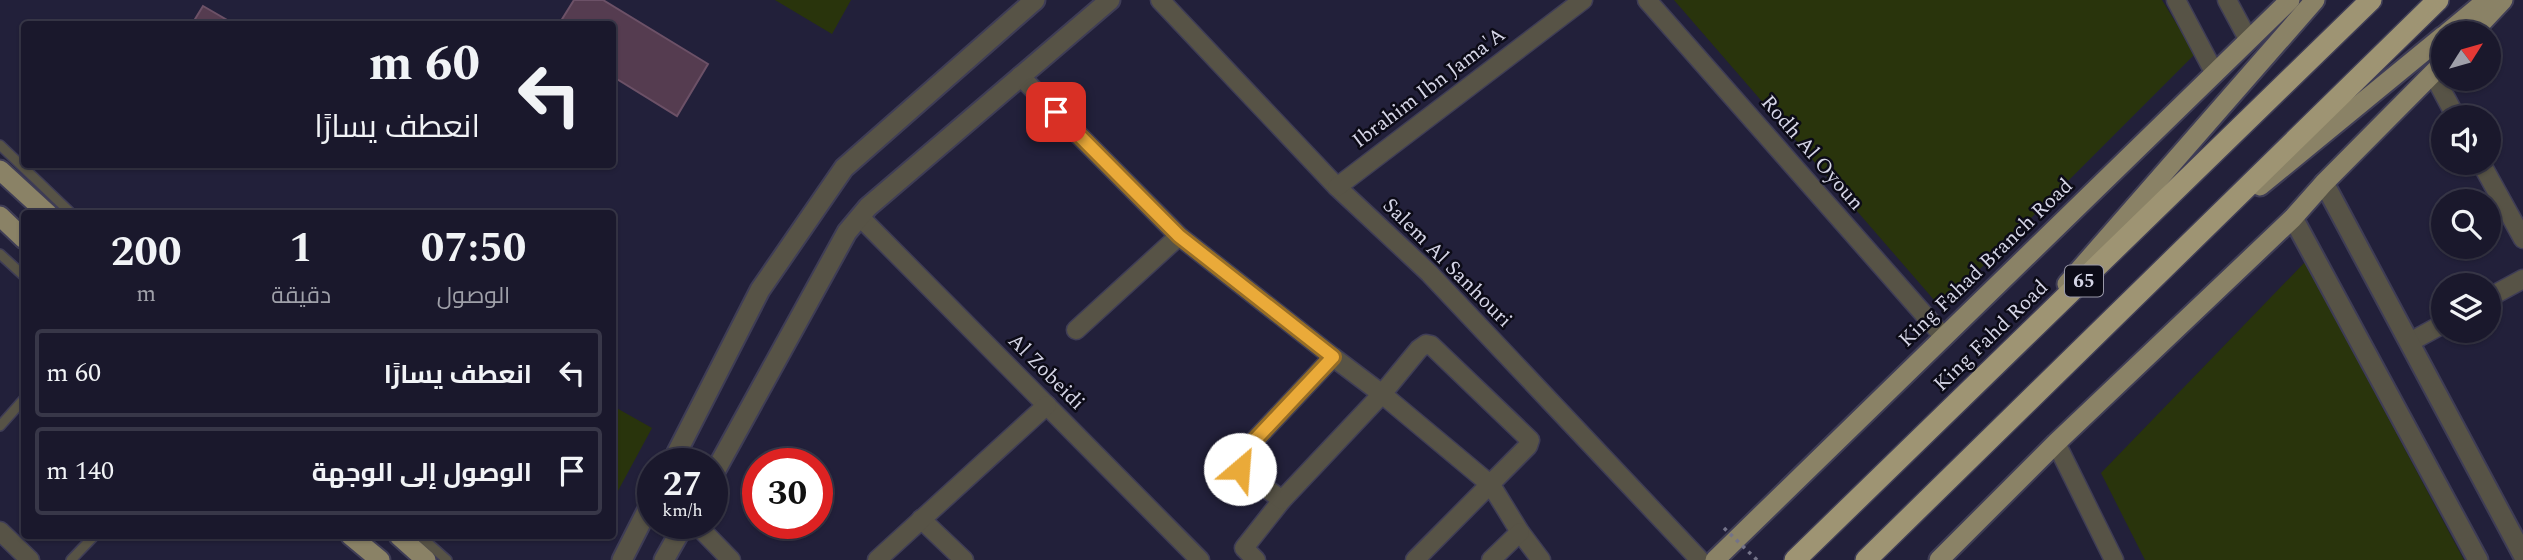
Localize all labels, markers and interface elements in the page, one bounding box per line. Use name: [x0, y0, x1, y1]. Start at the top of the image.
street label: Ibrahim Ibn Jama'A: [1345, 19, 1513, 156]
north arrow: [2431, 21, 2501, 91]
map controls: [2431, 21, 2501, 343]
text: 60 m: [369, 27, 480, 102]
icon: left: [504, 49, 595, 140]
pin: [1026, 82, 1086, 142]
street label: Rodh Al Oyoun: [1753, 88, 1871, 218]
icon: arrive: [1037, 93, 1075, 131]
text: انعطف يسارًا: [314, 103, 480, 152]
button: sound: [2431, 105, 2501, 175]
street label: King Fahad Branch Road: [1891, 171, 2081, 355]
button: search: [2431, 189, 2501, 259]
street label: Salem Al Sanhouri: [1375, 191, 1519, 335]
text: 1: [289, 217, 313, 280]
text: 07:50: [421, 217, 526, 280]
text: 200: [111, 221, 181, 284]
road number: 65: [2065, 266, 2103, 296]
street label: King Fahd Road: [1926, 273, 2056, 399]
button: layers: [2431, 273, 2501, 343]
text: m: [136, 277, 156, 312]
text: دقيقة: [271, 279, 331, 314]
text: الوصول: [437, 279, 510, 314]
street label: Al Zobeidi: [1000, 326, 1092, 418]
text: 60 m: [46, 353, 101, 393]
icon: left: [553, 354, 591, 392]
text: انعطف يسارًا: [384, 355, 532, 395]
position arrow: [1203, 432, 1277, 506]
speed limit sign: 30: [742, 448, 833, 539]
text: 140 m: [46, 451, 114, 491]
icon: arrive: [553, 452, 591, 490]
text: الوصول إلى الوجهة: [312, 453, 532, 493]
text: 27: [663, 458, 702, 511]
text: km/h: [662, 497, 703, 524]

